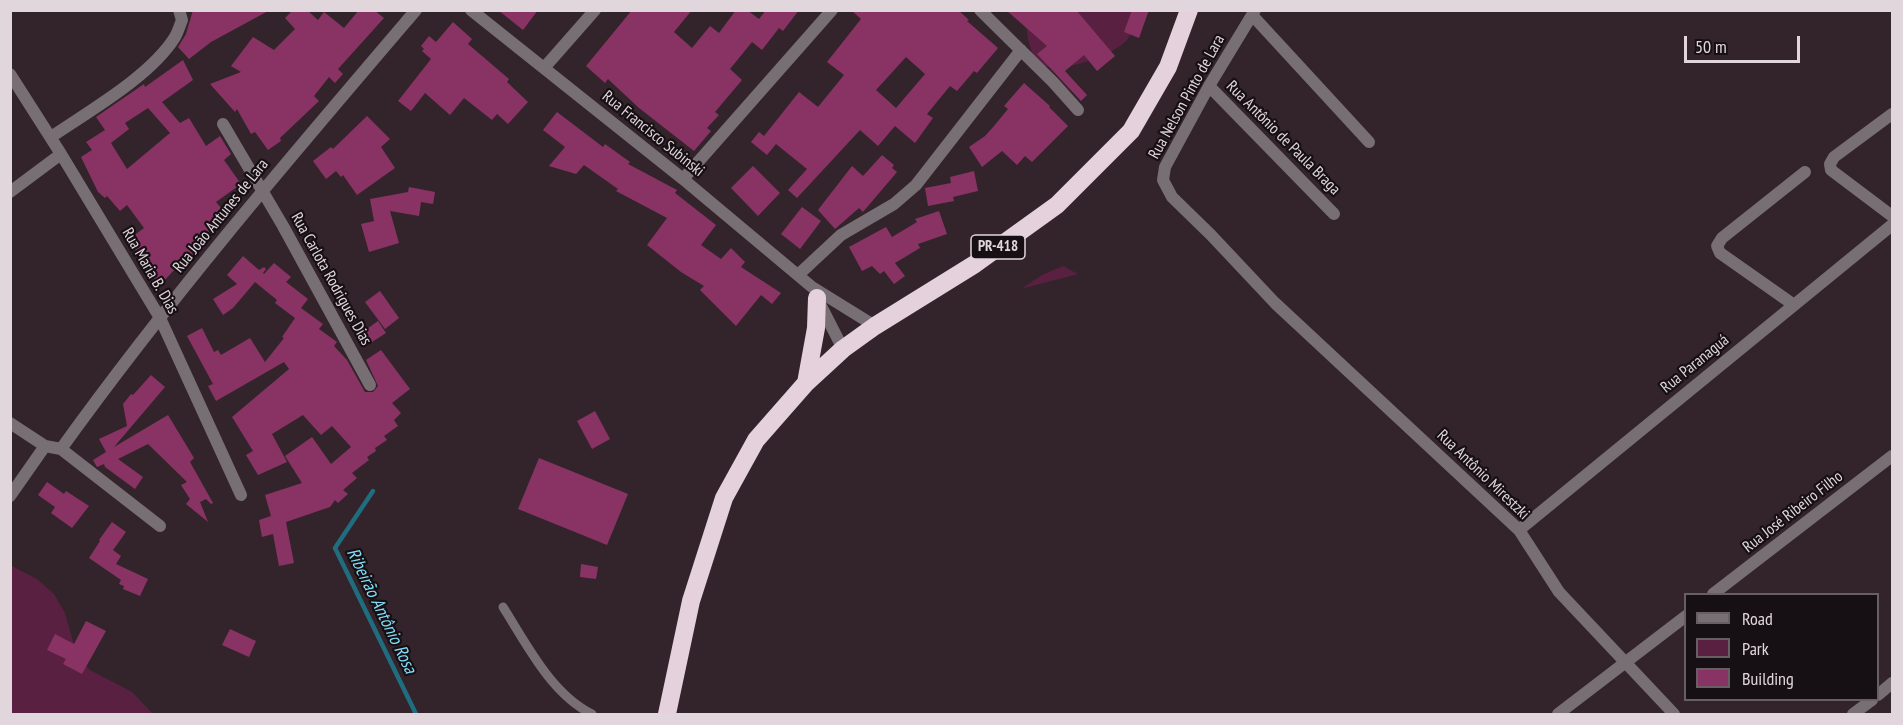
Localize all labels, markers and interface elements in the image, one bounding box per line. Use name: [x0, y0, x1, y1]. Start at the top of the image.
scale bar: [1687, 24, 1802, 62]
street label: Rua Nelson Pinto de Lara: [1145, 32, 1229, 162]
text: 50 m: [1695, 35, 1727, 58]
street label: Rua Antônio de Paula Braga: [1222, 77, 1344, 199]
street label: Rua Francisco Subinski: [598, 87, 708, 181]
street label: Rua João Antunes de Lara: [169, 155, 273, 277]
street label: Rua Carlota Rodrigues Dias: [287, 209, 375, 349]
street label: Rua Maria B. Dias: [118, 225, 182, 317]
road number: PR-418: [971, 235, 1025, 259]
street label: Rua Paranaguá: [1657, 331, 1733, 397]
street label: Rua Antônio Mirestzki: [1433, 426, 1533, 524]
street label: Rua José Ribeiro Filho: [1739, 467, 1847, 557]
water label: Ribeirão Antônio Rosa: [341, 545, 421, 677]
legend: [1684, 593, 1879, 701]
text: Road: [1742, 607, 1773, 630]
text: Park: [1742, 637, 1769, 660]
text: Building: [1742, 667, 1794, 690]

